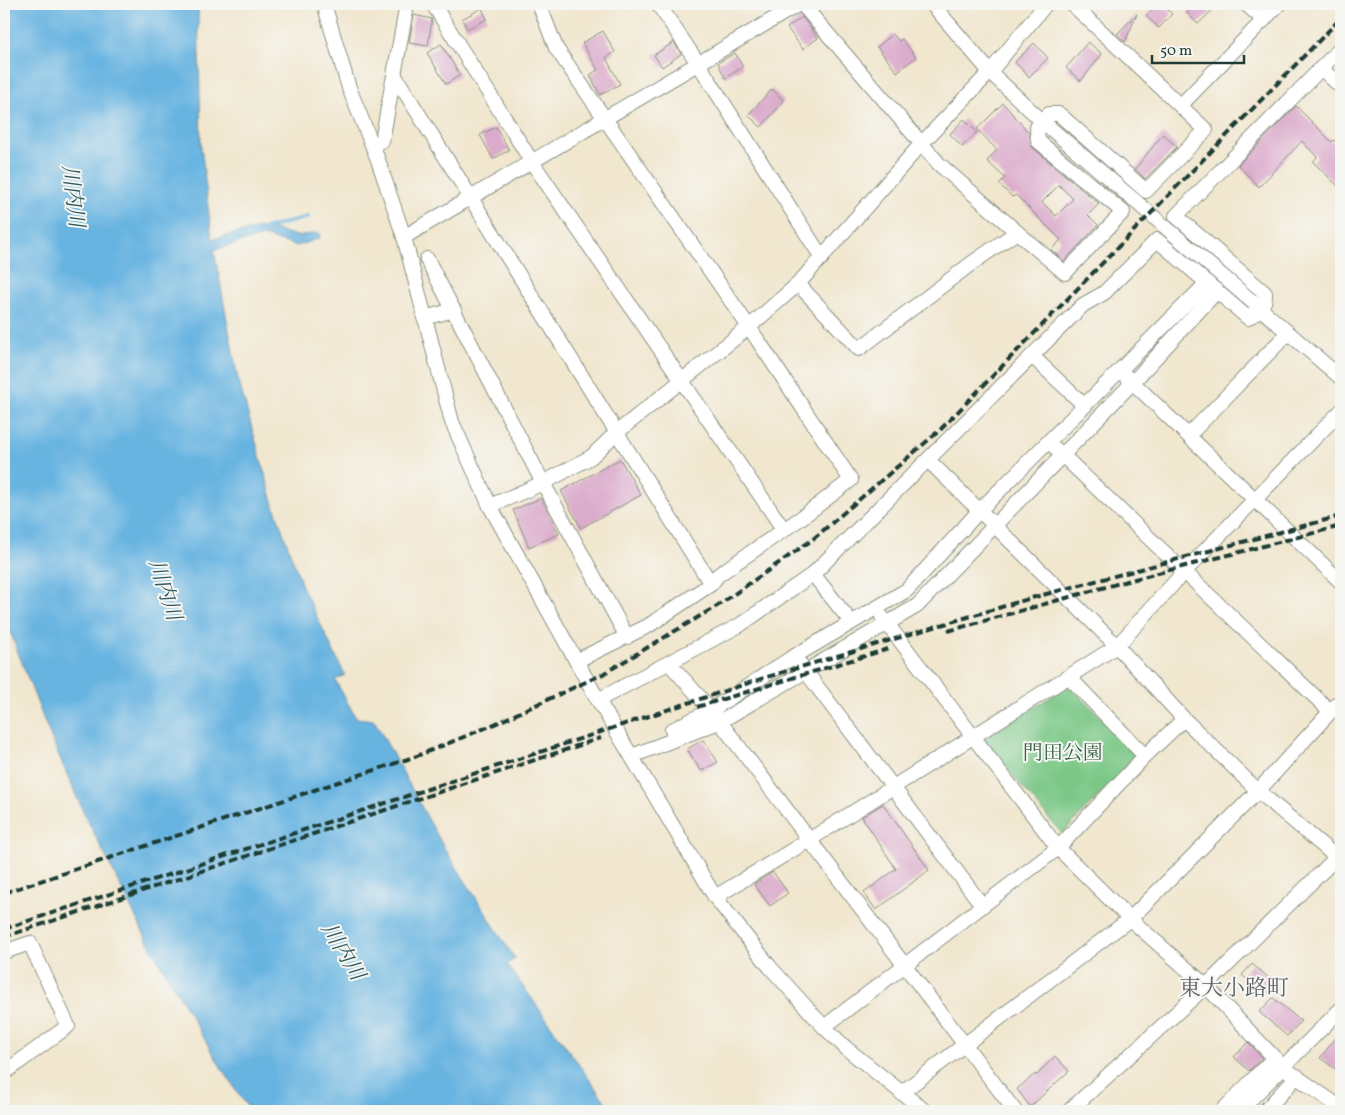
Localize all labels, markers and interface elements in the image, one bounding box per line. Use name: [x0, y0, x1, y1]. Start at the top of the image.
scale bar: [1152, 32, 1245, 64]
text: 50 m: [1160, 41, 1192, 62]
water label: 川内川: [54, 163, 90, 231]
water label: 川内川: [140, 556, 188, 626]
park label: 門田公園: [1023, 740, 1103, 768]
water label: 川内川: [313, 918, 372, 988]
district label: 東大小路町: [1179, 974, 1289, 1005]

